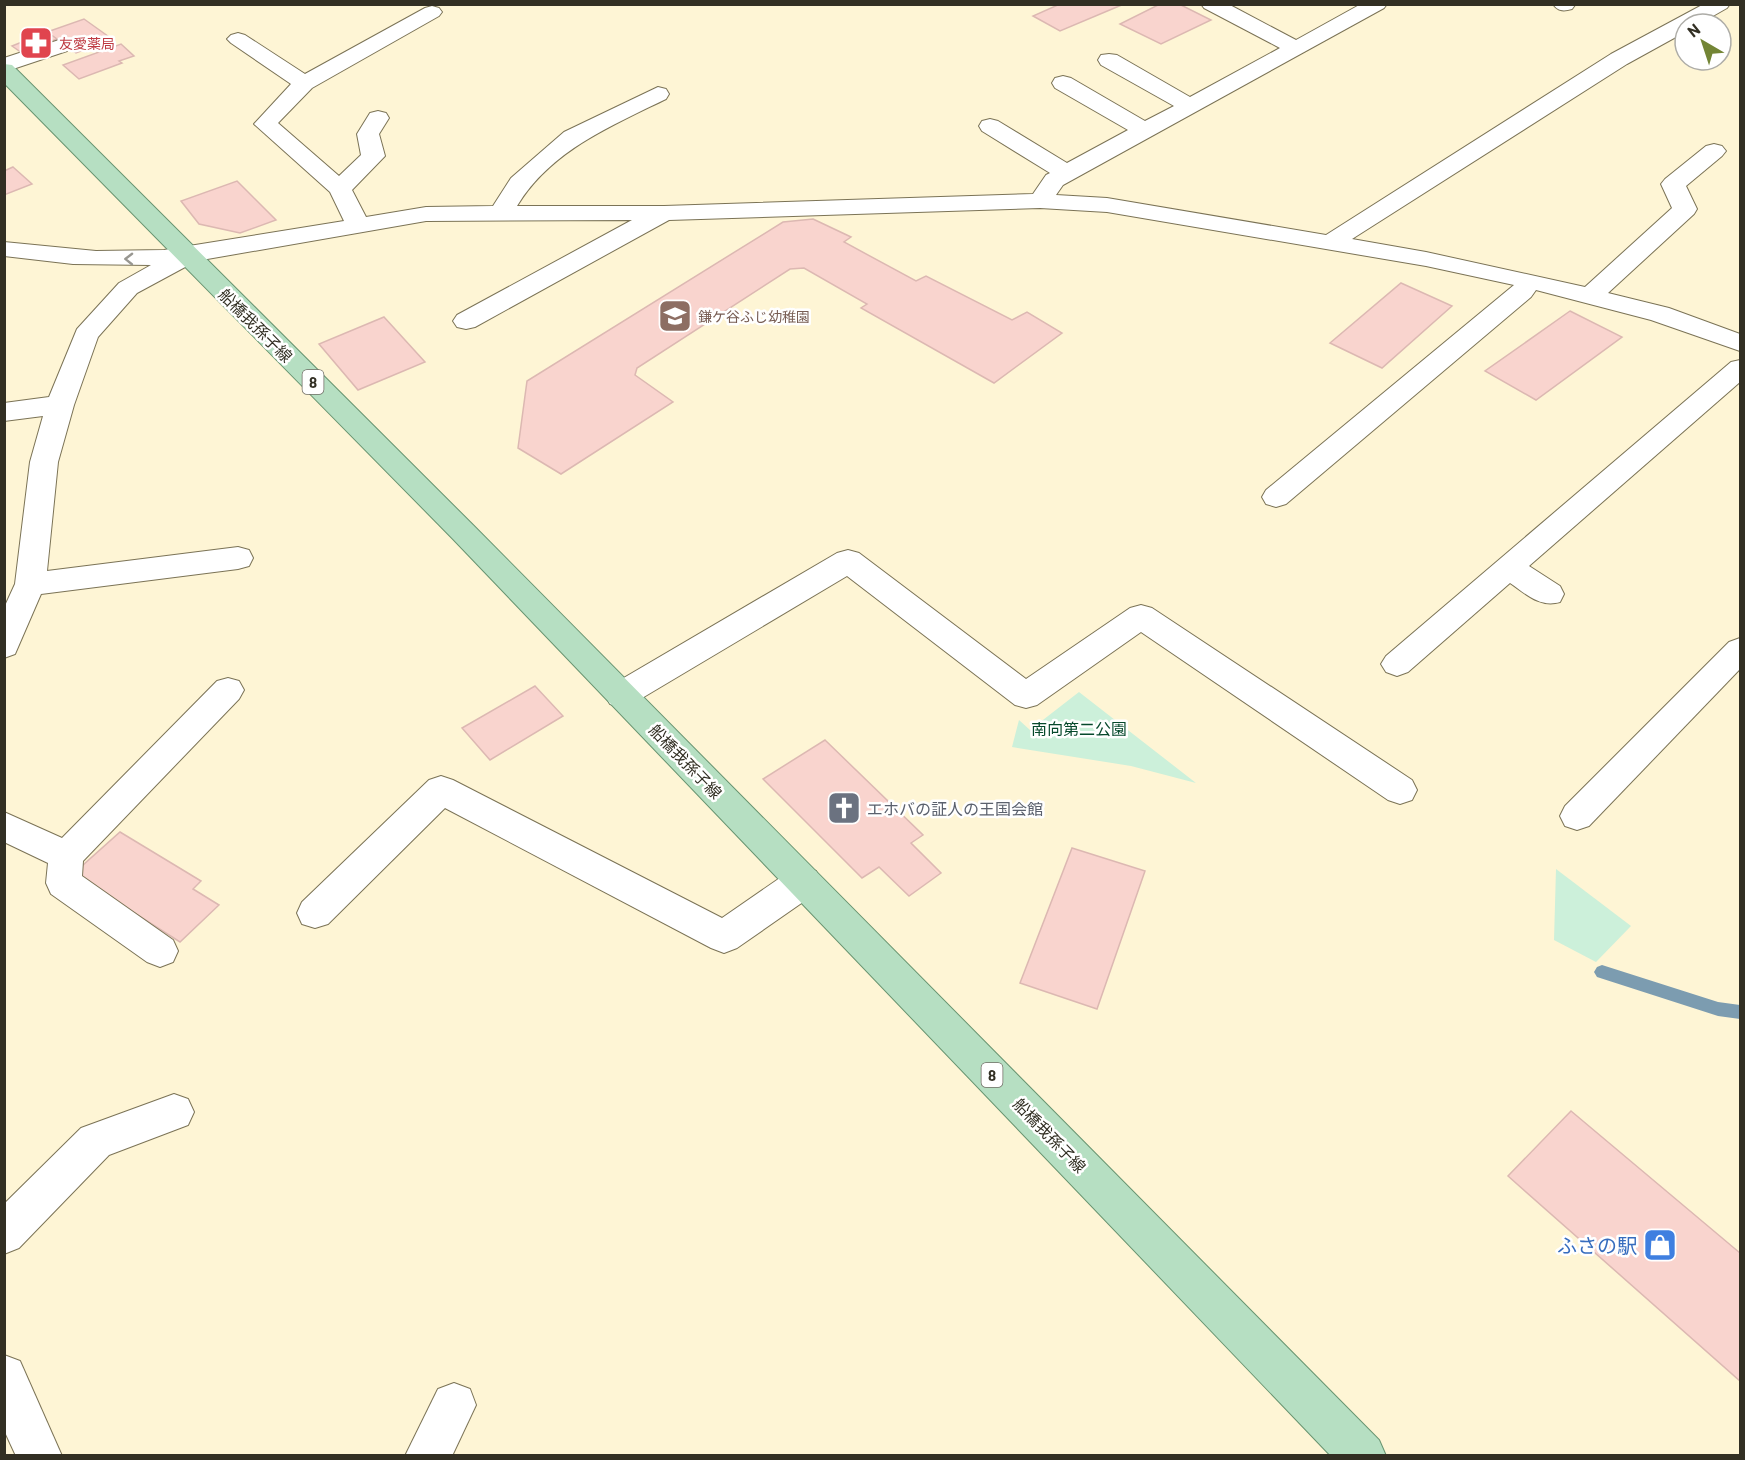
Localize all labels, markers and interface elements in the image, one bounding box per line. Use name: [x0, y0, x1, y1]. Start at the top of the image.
north arrow: [1673, 12, 1733, 72]
text: N: [1683, 19, 1703, 41]
pharmacy icon: 友愛薬局: [18, 25, 54, 61]
place label: 友愛薬局: [59, 35, 115, 52]
one-way arrow: [125, 253, 134, 265]
street label: 船橋我孫子線: [215, 284, 297, 366]
school or university icon: 鎌ケ谷ふじ幼稚園: [657, 298, 693, 334]
place label: 鎌ケ谷ふじ幼稚園: [698, 308, 810, 325]
road number: 8: [302, 370, 324, 394]
park label: 南向第二公園: [1031, 719, 1127, 738]
street label: 船橋我孫子線: [646, 720, 726, 802]
church icon: エホバの証人の王国会館: [826, 790, 862, 826]
place label: エホバの証人の王国会館: [867, 799, 1043, 818]
road number: 8: [982, 1063, 1002, 1087]
street label: 船橋我孫子線: [1010, 1094, 1090, 1176]
shop icon: ふさの駅: [1642, 1227, 1678, 1263]
place label: ふさの駅: [1557, 1233, 1637, 1257]

